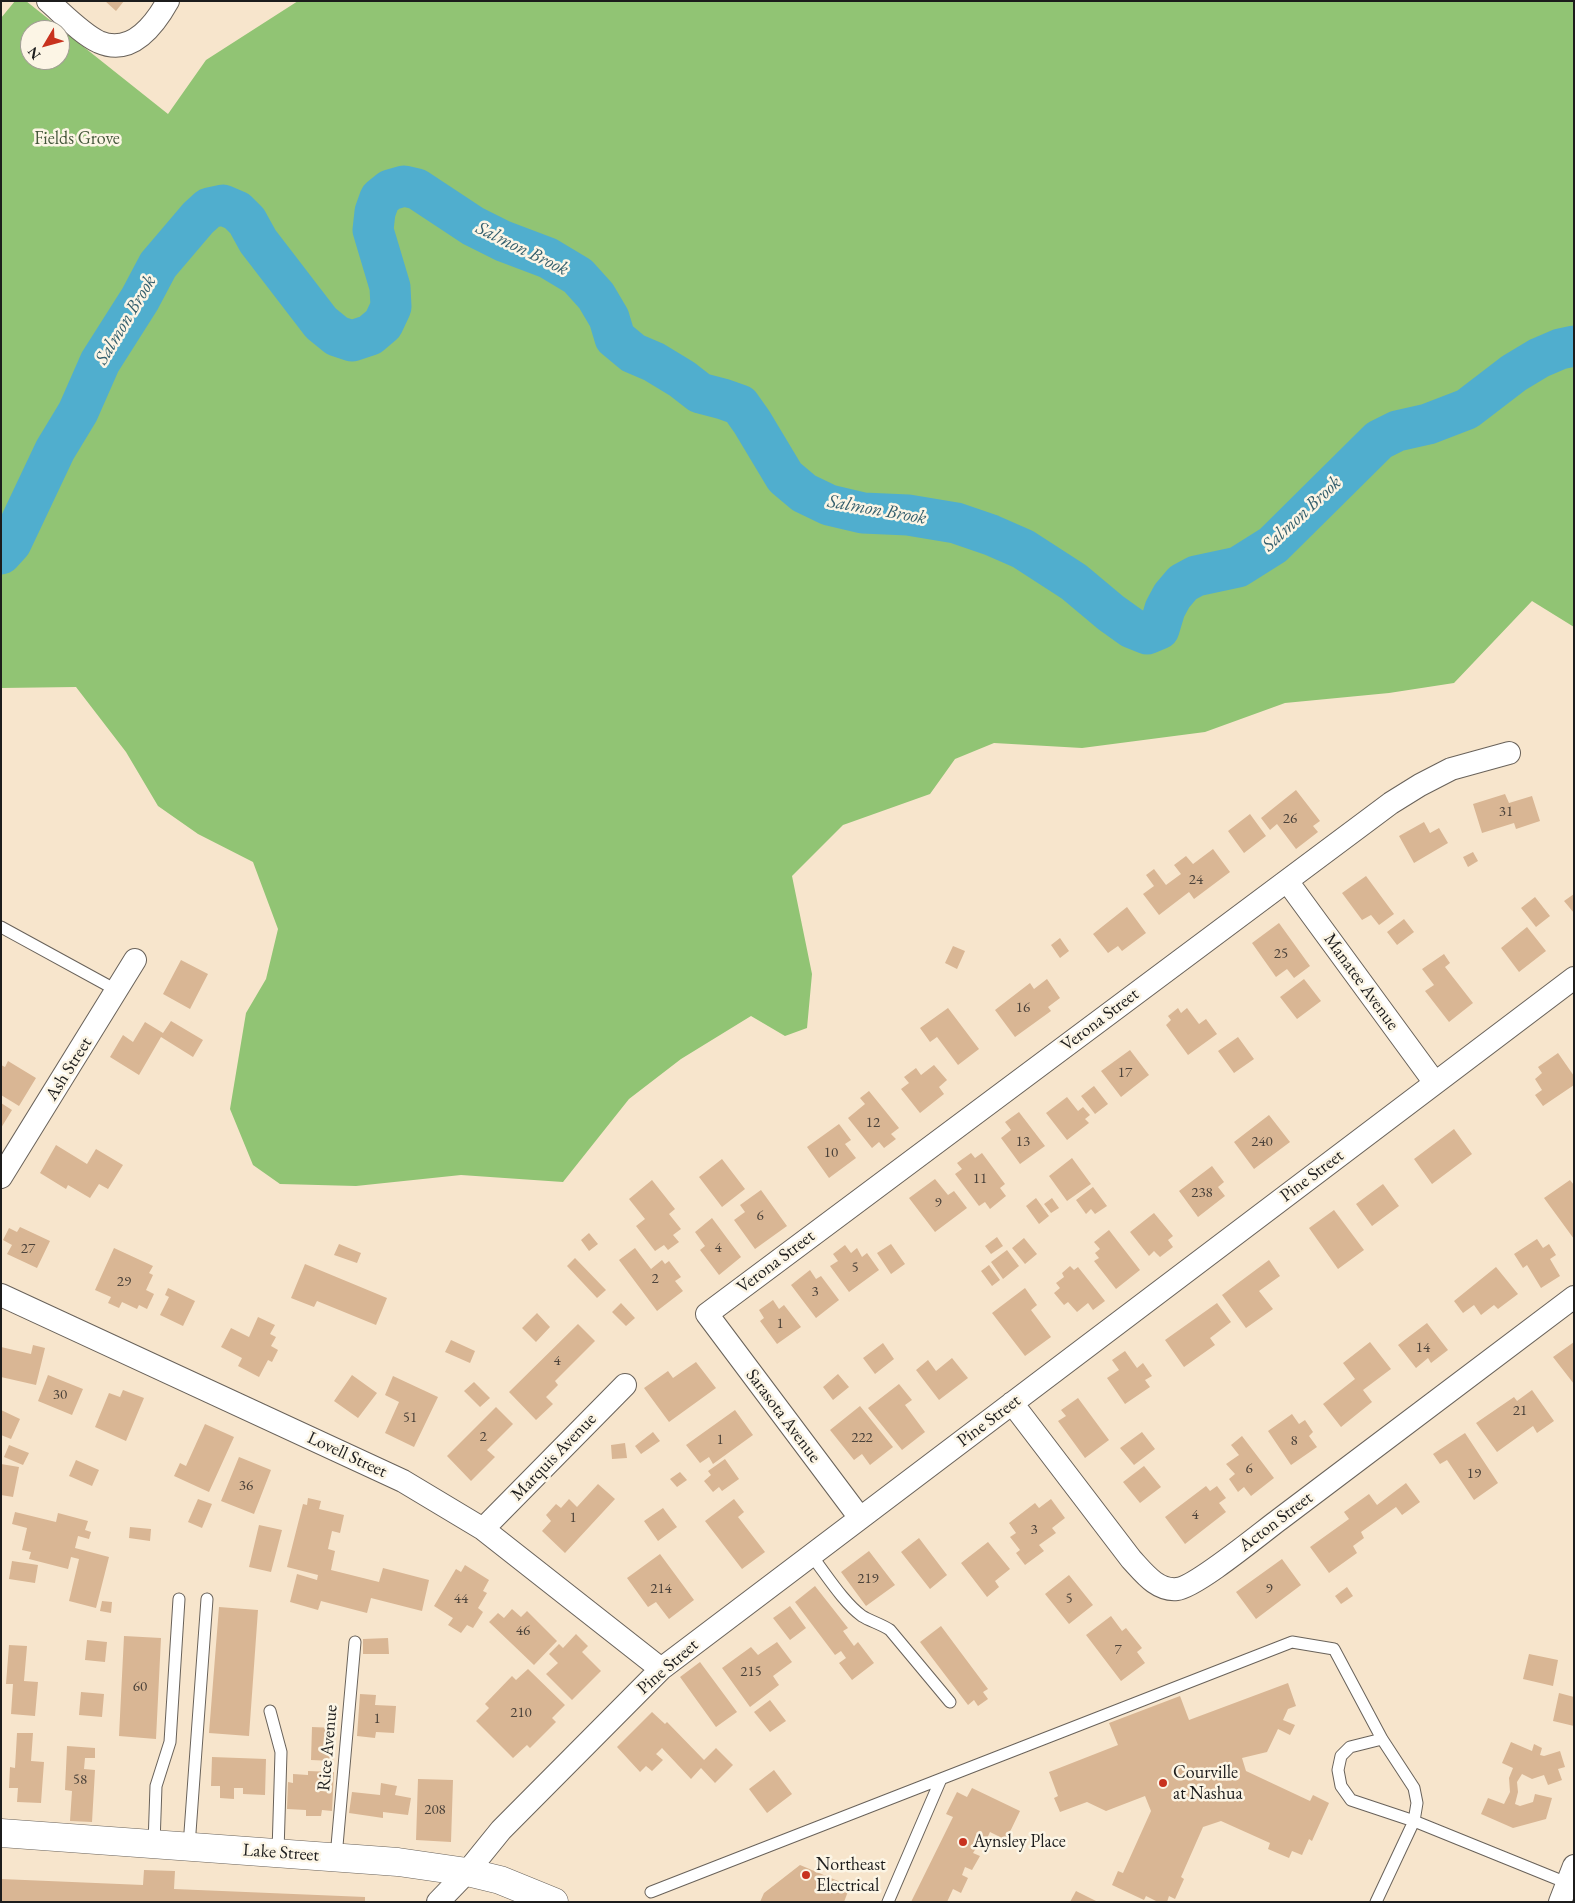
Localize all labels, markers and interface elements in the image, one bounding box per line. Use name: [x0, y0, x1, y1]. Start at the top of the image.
north arrow: [20, 20, 70, 70]
text: N: [23, 43, 44, 63]
park label: Fields Grove: [34, 128, 120, 150]
water label: Salmon Brook: [472, 217, 572, 281]
water label: Salmon Brook: [90, 271, 162, 369]
water label: Salmon Brook: [1258, 472, 1346, 556]
water label: Salmon Brook: [826, 490, 928, 530]
house number: 31: [1499, 803, 1513, 821]
house number: 26: [1283, 810, 1297, 828]
house number: 24: [1189, 871, 1203, 889]
street label: Manatee Avenue: [1319, 929, 1403, 1035]
house number: 25: [1274, 945, 1288, 963]
street label: Verona Street: [1057, 984, 1143, 1056]
house number: 16: [1016, 999, 1030, 1017]
street label: Ash Street: [41, 1033, 97, 1105]
house number: 17: [1118, 1064, 1132, 1082]
house number: 12: [866, 1114, 880, 1132]
house number: 13: [1016, 1133, 1030, 1151]
house number: 240: [1251, 1133, 1273, 1151]
house number: 10: [824, 1144, 838, 1162]
street label: Pine Street: [1276, 1145, 1348, 1207]
house number: 11: [973, 1170, 987, 1188]
house number: 238: [1191, 1184, 1213, 1202]
house number: 9: [934, 1194, 942, 1212]
house number: 6: [756, 1207, 764, 1225]
street label: Verona Street: [733, 1226, 819, 1298]
house number: 4: [714, 1239, 722, 1257]
house number: 27: [21, 1240, 35, 1258]
house number: 5: [851, 1259, 859, 1277]
house number: 2: [651, 1270, 659, 1288]
house number: 29: [117, 1273, 131, 1291]
house number: 3: [811, 1283, 819, 1301]
house number: 1: [776, 1315, 784, 1333]
house number: 14: [1416, 1339, 1430, 1357]
house number: 4: [553, 1352, 561, 1370]
street label: Sarasota Avenue: [741, 1365, 825, 1467]
house number: 30: [53, 1386, 67, 1404]
street label: Pine Street: [953, 1390, 1025, 1452]
house number: 21: [1513, 1402, 1527, 1420]
house number: 51: [403, 1409, 417, 1427]
street label: Marquis Avenue: [507, 1409, 601, 1505]
street label: Lovell Street: [304, 1427, 390, 1483]
house number: 2: [479, 1428, 487, 1446]
house number: 222: [851, 1429, 873, 1447]
house number: 1: [716, 1431, 724, 1449]
house number: 8: [1290, 1432, 1298, 1450]
house number: 6: [1245, 1460, 1253, 1478]
house number: 19: [1467, 1465, 1481, 1483]
house number: 36: [239, 1477, 253, 1495]
street label: Acton Street: [1235, 1487, 1317, 1557]
house number: 4: [1191, 1506, 1199, 1524]
house number: 1: [569, 1509, 577, 1527]
house number: 3: [1030, 1521, 1038, 1539]
house number: 219: [857, 1570, 879, 1588]
house number: 214: [650, 1580, 672, 1598]
house number: 9: [1265, 1580, 1273, 1598]
house number: 44: [454, 1590, 468, 1608]
house number: 5: [1065, 1590, 1073, 1608]
house number: 46: [516, 1622, 530, 1640]
street label: Pine Street: [633, 1635, 703, 1699]
house number: 7: [1114, 1641, 1122, 1659]
house number: 215: [740, 1663, 762, 1681]
house number: 60: [133, 1678, 147, 1696]
street label: Rice Avenue: [313, 1704, 343, 1792]
house number: 210: [510, 1704, 532, 1722]
house number: 1: [373, 1710, 381, 1728]
place label: Courville at Nashua: [1173, 1762, 1243, 1805]
house number: 58: [73, 1771, 87, 1789]
marker: Courville at Nashua: [1157, 1777, 1169, 1789]
house number: 208: [424, 1801, 446, 1819]
place label: Aynsley Place: [973, 1831, 1066, 1853]
marker: Aynsley Place: [957, 1836, 969, 1848]
street label: Lake Street: [242, 1840, 320, 1866]
place label: Northeast Electrical: [816, 1854, 886, 1896]
marker: Northeast Electrical: [800, 1869, 812, 1881]

